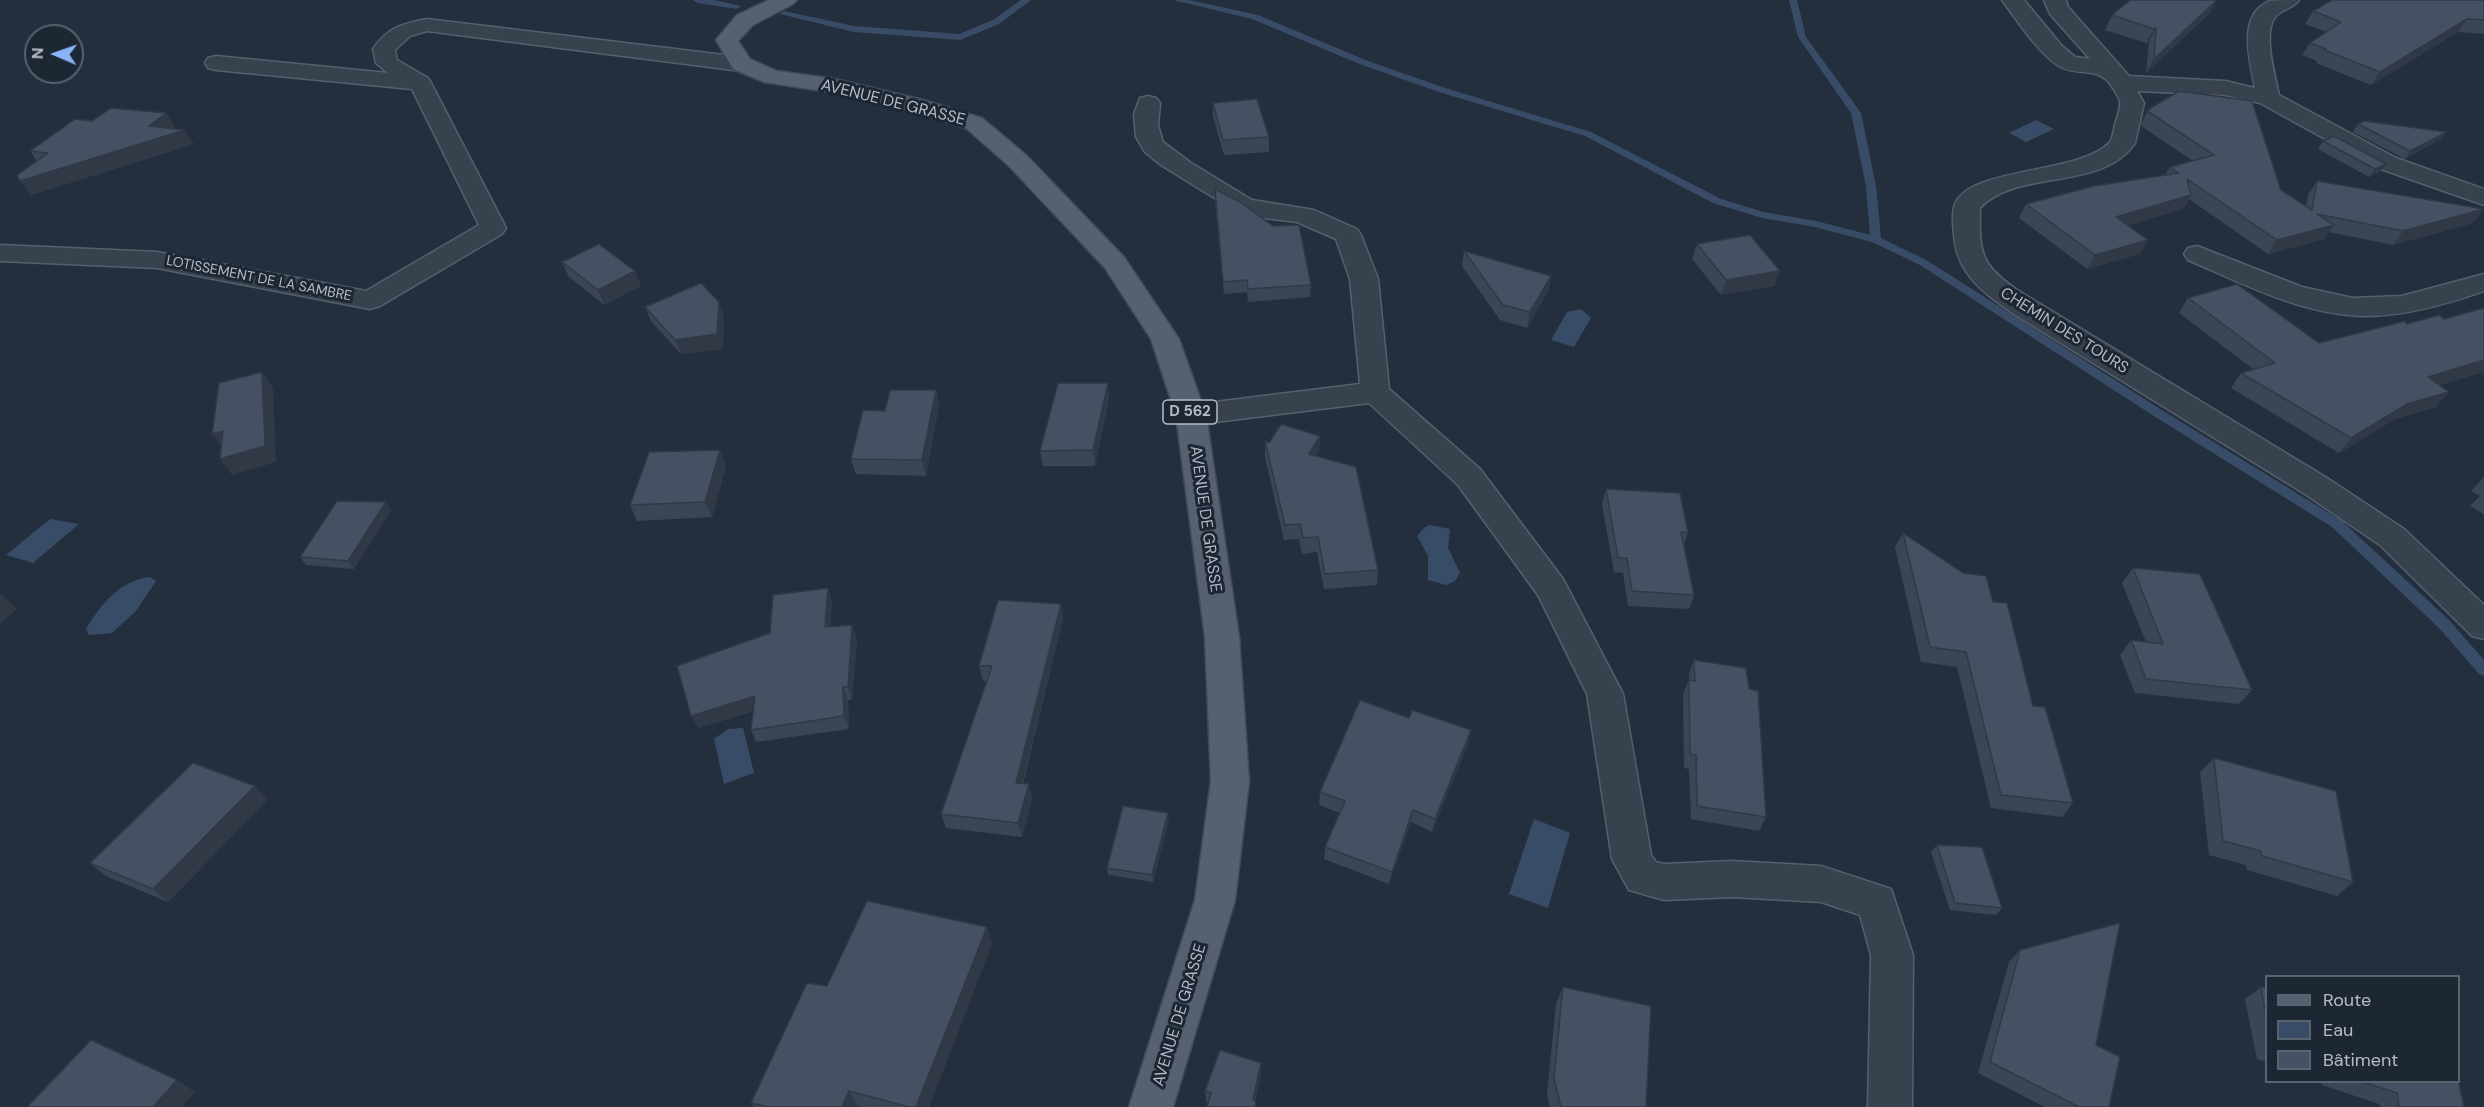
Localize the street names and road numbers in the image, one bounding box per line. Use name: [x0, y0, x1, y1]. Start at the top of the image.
street label: AVENUE DE GRASSE: [819, 76, 967, 130]
street label: LOTISSEMENT DE LA SAMBRE: [165, 253, 353, 305]
street label: CHEMIN DES TOURS: [1996, 284, 2132, 378]
road number: D 562: [1163, 400, 1217, 424]
street label: AVENUE DE GRASSE: [1185, 444, 1225, 594]
street label: AVENUE DE GRASSE: [1149, 942, 1211, 1088]

